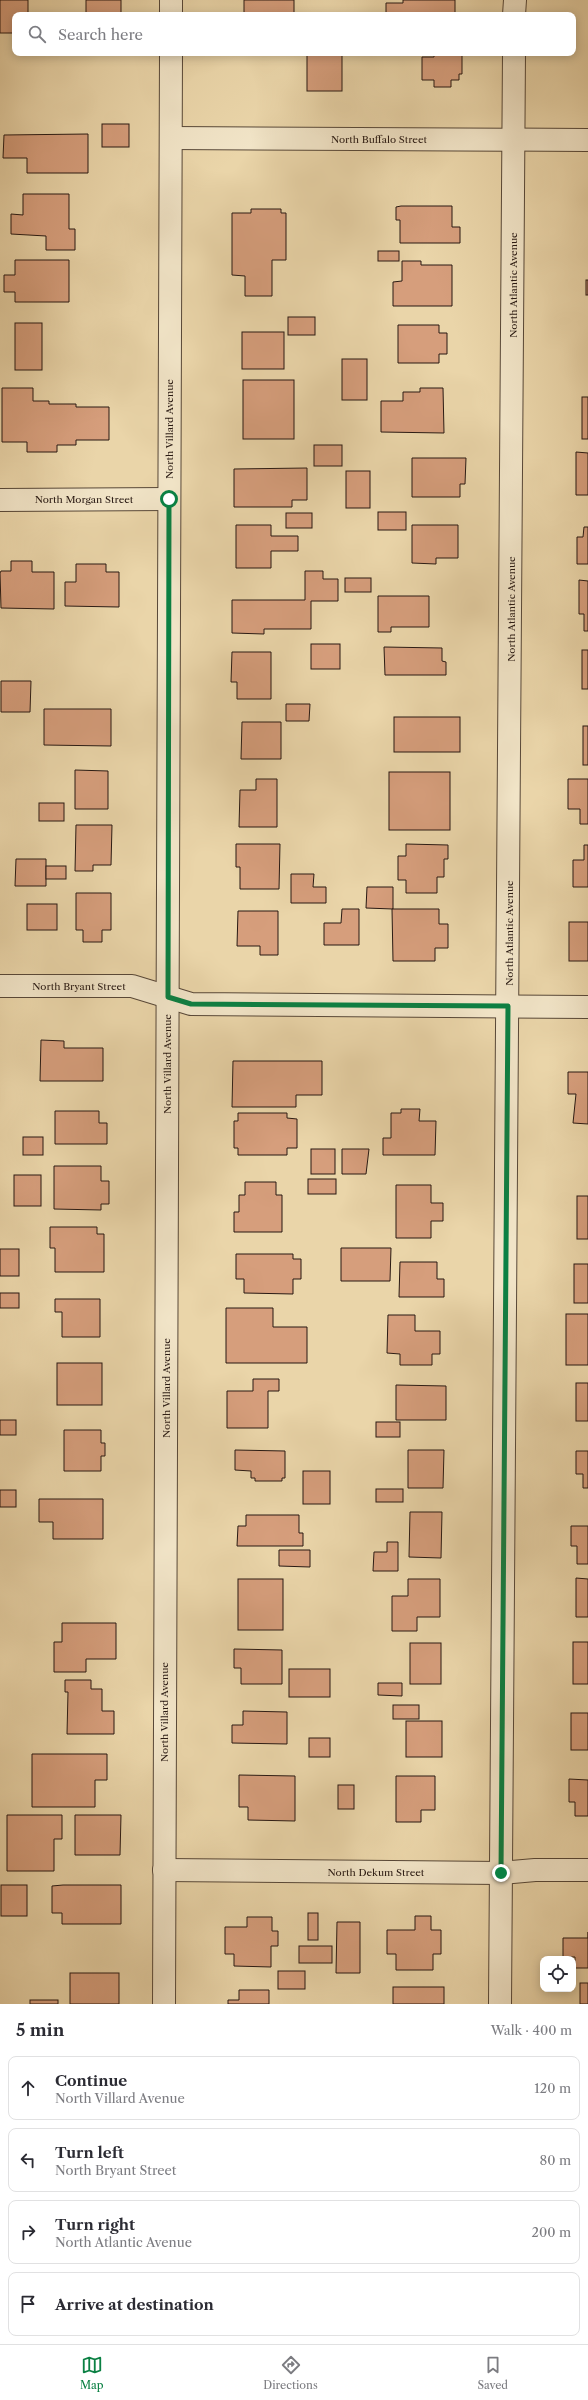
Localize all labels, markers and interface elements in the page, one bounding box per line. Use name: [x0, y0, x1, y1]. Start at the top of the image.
search box: [12, 12, 576, 56]
icon: search: [26, 23, 48, 45]
text: Search here: [58, 25, 143, 44]
street label: North Buffalo Street: [331, 133, 428, 146]
street label: North Atlantic Avenue: [507, 232, 520, 338]
street label: North Villard Avenue: [163, 379, 176, 479]
route start: [160, 490, 178, 508]
street label: North Morgan Street: [35, 493, 134, 506]
street label: North Atlantic Avenue: [505, 556, 518, 662]
street label: North Atlantic Avenue: [503, 880, 516, 986]
street label: North Bryant Street: [32, 980, 126, 993]
street label: North Villard Avenue: [161, 1014, 174, 1114]
street label: North Villard Avenue: [160, 1338, 173, 1438]
street label: North Villard Avenue: [158, 1662, 171, 1762]
route end: [492, 1864, 510, 1882]
street label: North Dekum Street: [328, 1866, 425, 1879]
map controls: [540, 1956, 576, 1992]
button: locate: [540, 1956, 576, 1992]
text: 5 min: [16, 2020, 64, 2040]
text: Walk · 400 m: [491, 2022, 572, 2038]
text: Continue: [55, 2071, 127, 2090]
icon: ahead: [17, 2077, 39, 2099]
text: 120 m: [534, 2080, 571, 2096]
text: North Villard Avenue: [55, 2090, 185, 2106]
text: Turn left: [55, 2143, 124, 2162]
icon: left: [17, 2149, 39, 2171]
text: 80 m: [539, 2152, 571, 2168]
text: North Bryant Street: [55, 2162, 176, 2178]
text: Turn right: [55, 2215, 135, 2234]
icon: right: [17, 2221, 39, 2243]
text: 200 m: [531, 2224, 571, 2240]
text: North Atlantic Avenue: [55, 2234, 192, 2250]
icon: arrive: [17, 2293, 39, 2315]
text: Arrive at destination: [55, 2295, 214, 2314]
tab: Map: [80, 2354, 104, 2392]
tab: Directions: [263, 2354, 318, 2392]
tab: Saved: [478, 2354, 508, 2392]

